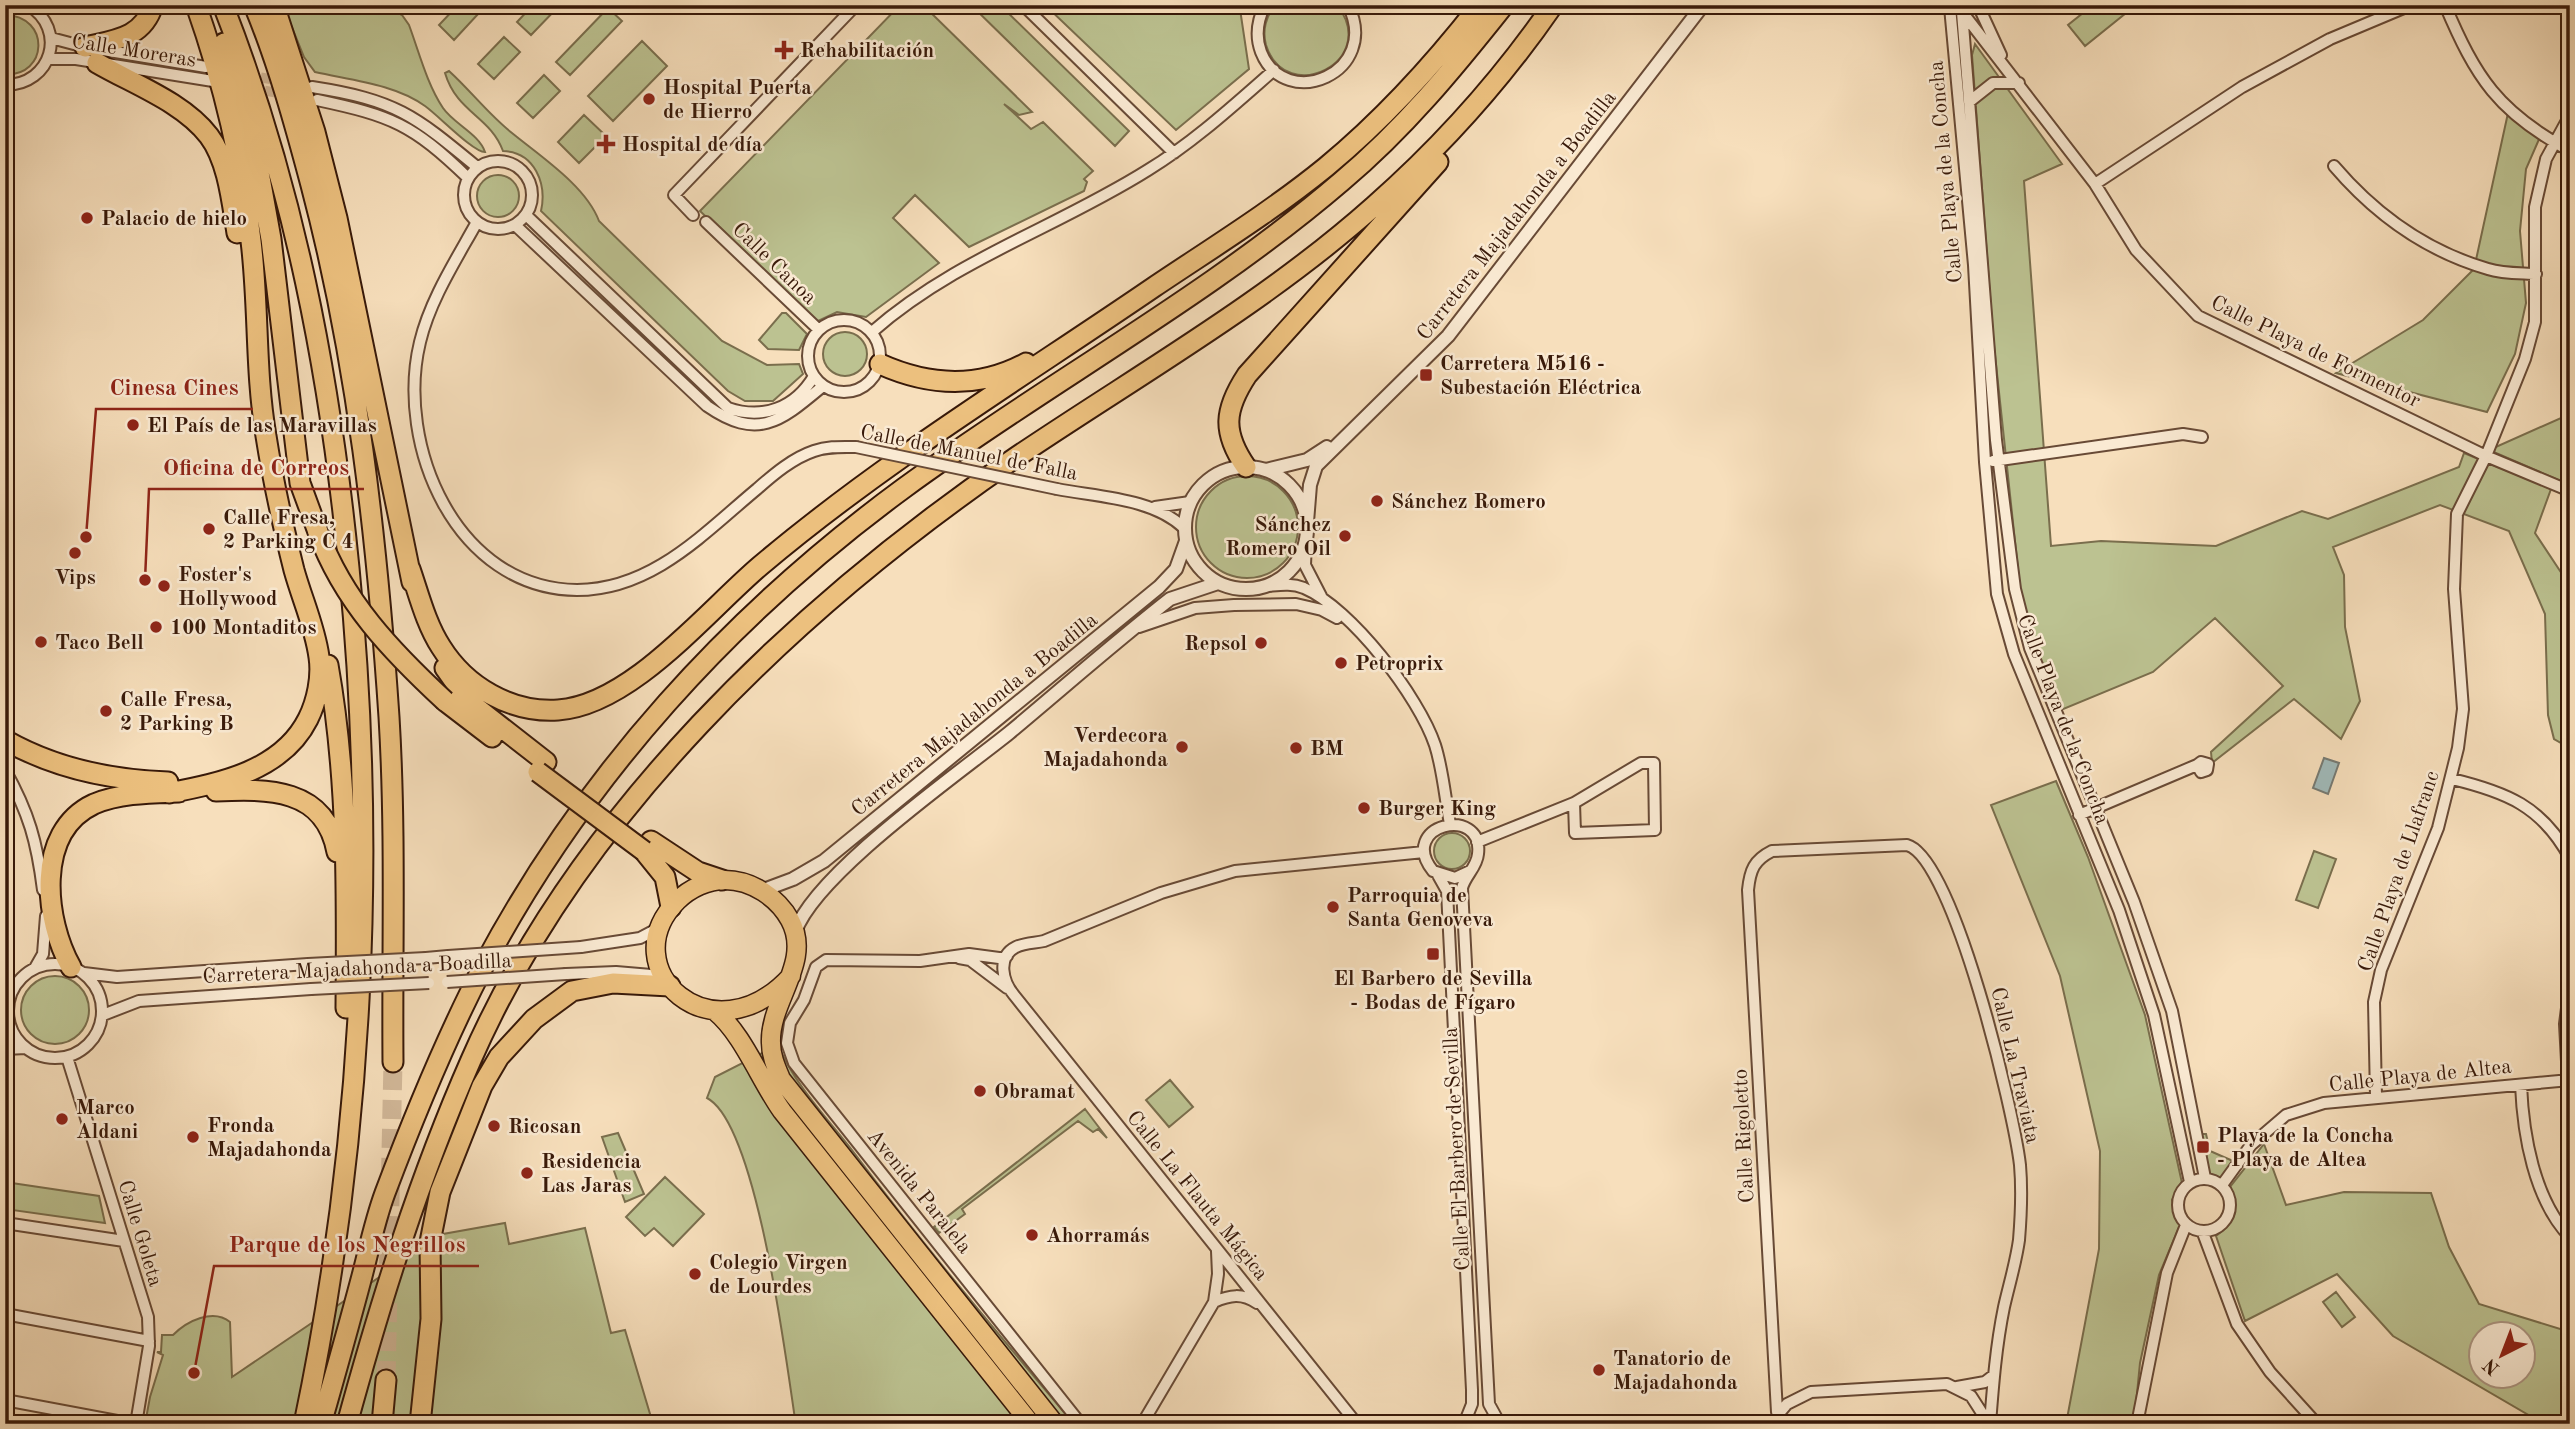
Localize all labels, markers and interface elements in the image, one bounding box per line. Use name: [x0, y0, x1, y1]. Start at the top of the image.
street label: Calle Moreras: [70, 31, 197, 72]
marker: Rehabilitación: [774, 40, 794, 60]
place label: Rehabilitación: [800, 41, 934, 62]
street label: Calle Playa de la Concha: [1926, 60, 1967, 284]
place label: Hospital Puerta de Hierro: [663, 78, 812, 123]
street label: Carretera Majadahonda a Boadilla: [1414, 87, 1621, 344]
marker: Hospital Puerta de Hierro: [641, 91, 657, 107]
marker: Hospital de día: [596, 134, 616, 154]
place label: Hospital de día: [622, 135, 763, 156]
place label: Palacio de hielo: [101, 209, 247, 230]
marker: Palacio de hielo: [79, 210, 95, 226]
street label: Calle Canoa: [728, 219, 820, 309]
street label: Calle Playa de Formentor: [2207, 292, 2424, 412]
place label: Carretera M516 - Subestación Eléctrica: [1440, 354, 1642, 399]
callout: Cinesa Cines: [96, 365, 253, 409]
marker: Carretera M516 - Subestación Eléctrica: [1418, 367, 1434, 383]
text: Cinesa Cines: [109, 377, 239, 400]
place label: El País de las Maravillas: [147, 416, 377, 437]
marker: El País de las Maravillas: [125, 417, 141, 433]
street label: Calle de Manuel de Falla: [858, 422, 1079, 485]
callout: Oficina de Correos: [149, 445, 364, 489]
text: Oficina de Correos: [163, 457, 349, 480]
place label: Sánchez Romero: [1391, 492, 1546, 513]
marker: Sánchez Romero: [1369, 493, 1385, 509]
place label: Calle Fresa, 2 Parking C 4: [223, 508, 354, 553]
place label: Sánchez Romero Oil: [1225, 515, 1331, 560]
marker: Calle Fresa, 2 Parking C 4: [201, 521, 217, 537]
marker: Sánchez Romero Oil: [1337, 528, 1353, 544]
marker: Vips: [67, 545, 83, 561]
place label: Foster's Hollywood: [178, 565, 277, 610]
place label: Vips: [54, 568, 96, 589]
marker: Foster's Hollywood: [156, 578, 172, 594]
street label: Carretera Majadahonda a Boadilla: [848, 610, 1102, 821]
street label: Calle Playa de la Concha: [2013, 612, 2112, 828]
place label: 100 Montaditos: [170, 618, 316, 639]
marker: 100 Montaditos: [148, 619, 164, 635]
place label: Taco Bell: [55, 633, 144, 654]
marker: Taco Bell: [33, 634, 49, 650]
place label: Repsol: [1184, 634, 1247, 655]
marker: Repsol: [1253, 635, 1269, 651]
place label: Petroprix: [1355, 654, 1444, 675]
marker: Petroprix: [1333, 655, 1349, 671]
place label: Calle Fresa, 2 Parking B: [120, 690, 234, 735]
marker: Calle Fresa, 2 Parking B: [98, 703, 114, 719]
place label: Verdecora Majadahonda: [1043, 726, 1168, 771]
marker: Verdecora Majadahonda: [1174, 739, 1190, 755]
place label: BM: [1310, 739, 1344, 760]
marker: BM: [1288, 740, 1304, 756]
street label: Calle Playa de Llafranc: [2355, 768, 2444, 975]
place label: Burger King: [1378, 799, 1496, 820]
marker: Burger King: [1356, 800, 1372, 816]
place label: Parroquia de Santa Genoveva: [1347, 886, 1494, 931]
marker: Parroquia de Santa Genoveva: [1325, 899, 1341, 915]
marker: El Barbero de Sevilla - Bodas de Fígaro: [1425, 946, 1441, 962]
street label: Carretera Majadahonda a Boadilla: [202, 951, 512, 988]
place label: El Barbero de Sevilla - Bodas de Fígaro: [1333, 969, 1533, 1014]
street label: Calle La Traviata: [1986, 985, 2043, 1146]
street label: Calle El Barbero de Sevilla: [1441, 1027, 1474, 1271]
street label: Calle Playa de Altea: [2328, 1056, 2513, 1097]
street label: Calle Rigoletto: [1730, 1068, 1758, 1203]
place label: Obramat: [994, 1082, 1075, 1103]
marker: Obramat: [972, 1083, 988, 1099]
place label: Marco Aldani: [76, 1098, 138, 1143]
street label: Calle La Flauta Mágica: [1122, 1107, 1271, 1285]
marker: Marco Aldani: [54, 1111, 70, 1127]
place label: Fronda Majadahonda: [207, 1116, 332, 1161]
place label: Ricosan: [508, 1117, 581, 1138]
marker: Ricosan: [486, 1118, 502, 1134]
street label: Avenida Paralela: [863, 1126, 975, 1258]
place label: Playa de la Concha - Playa de Altea: [2217, 1126, 2394, 1171]
marker: Fronda Majadahonda: [185, 1129, 201, 1145]
marker: Playa de la Concha - Playa de Altea: [2195, 1139, 2211, 1155]
place label: Residencia Las Jaras: [541, 1152, 641, 1197]
marker: Residencia Las Jaras: [519, 1165, 535, 1181]
street label: Calle Goleta: [113, 1178, 166, 1289]
callout: Parque de los Negrillos: [214, 1222, 479, 1266]
place label: Ahorramás: [1046, 1226, 1150, 1247]
marker: Ahorramás: [1024, 1227, 1040, 1243]
text: Parque de los Negrillos: [228, 1234, 466, 1257]
place label: Colegio Virgen de Lourdes: [709, 1253, 848, 1298]
marker: Colegio Virgen de Lourdes: [687, 1266, 703, 1282]
north arrow: [2466, 1320, 2536, 1390]
place label: Tanatorio de Majadahonda: [1613, 1349, 1738, 1394]
text: N: [2480, 1354, 2504, 1378]
marker: Tanatorio de Majadahonda: [1591, 1362, 1607, 1378]

